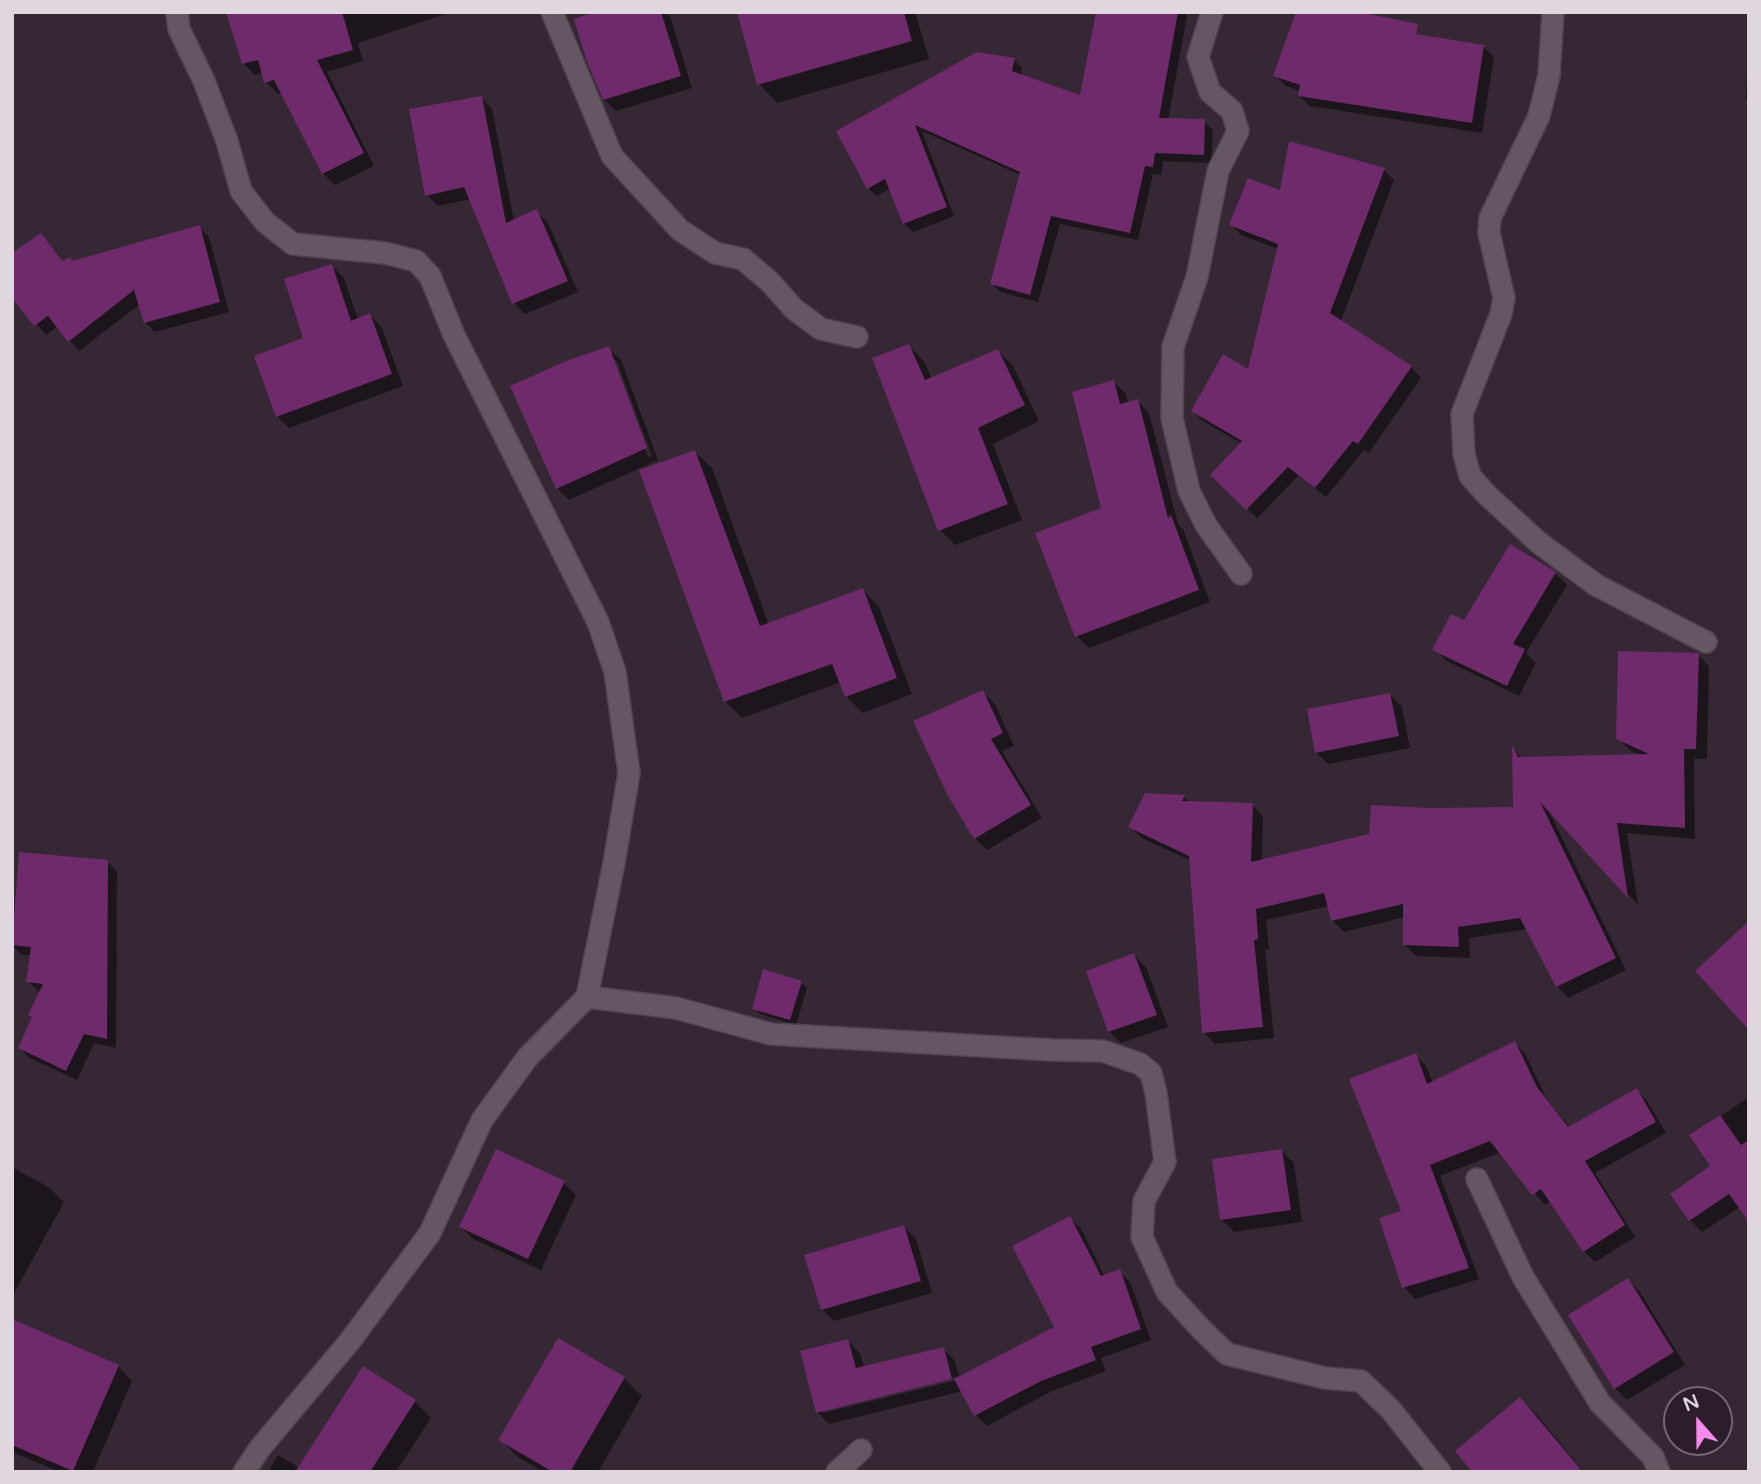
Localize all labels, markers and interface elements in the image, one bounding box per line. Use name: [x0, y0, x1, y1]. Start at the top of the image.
north arrow: [1663, 1386, 1733, 1456]
text: N: [1680, 1390, 1702, 1416]

